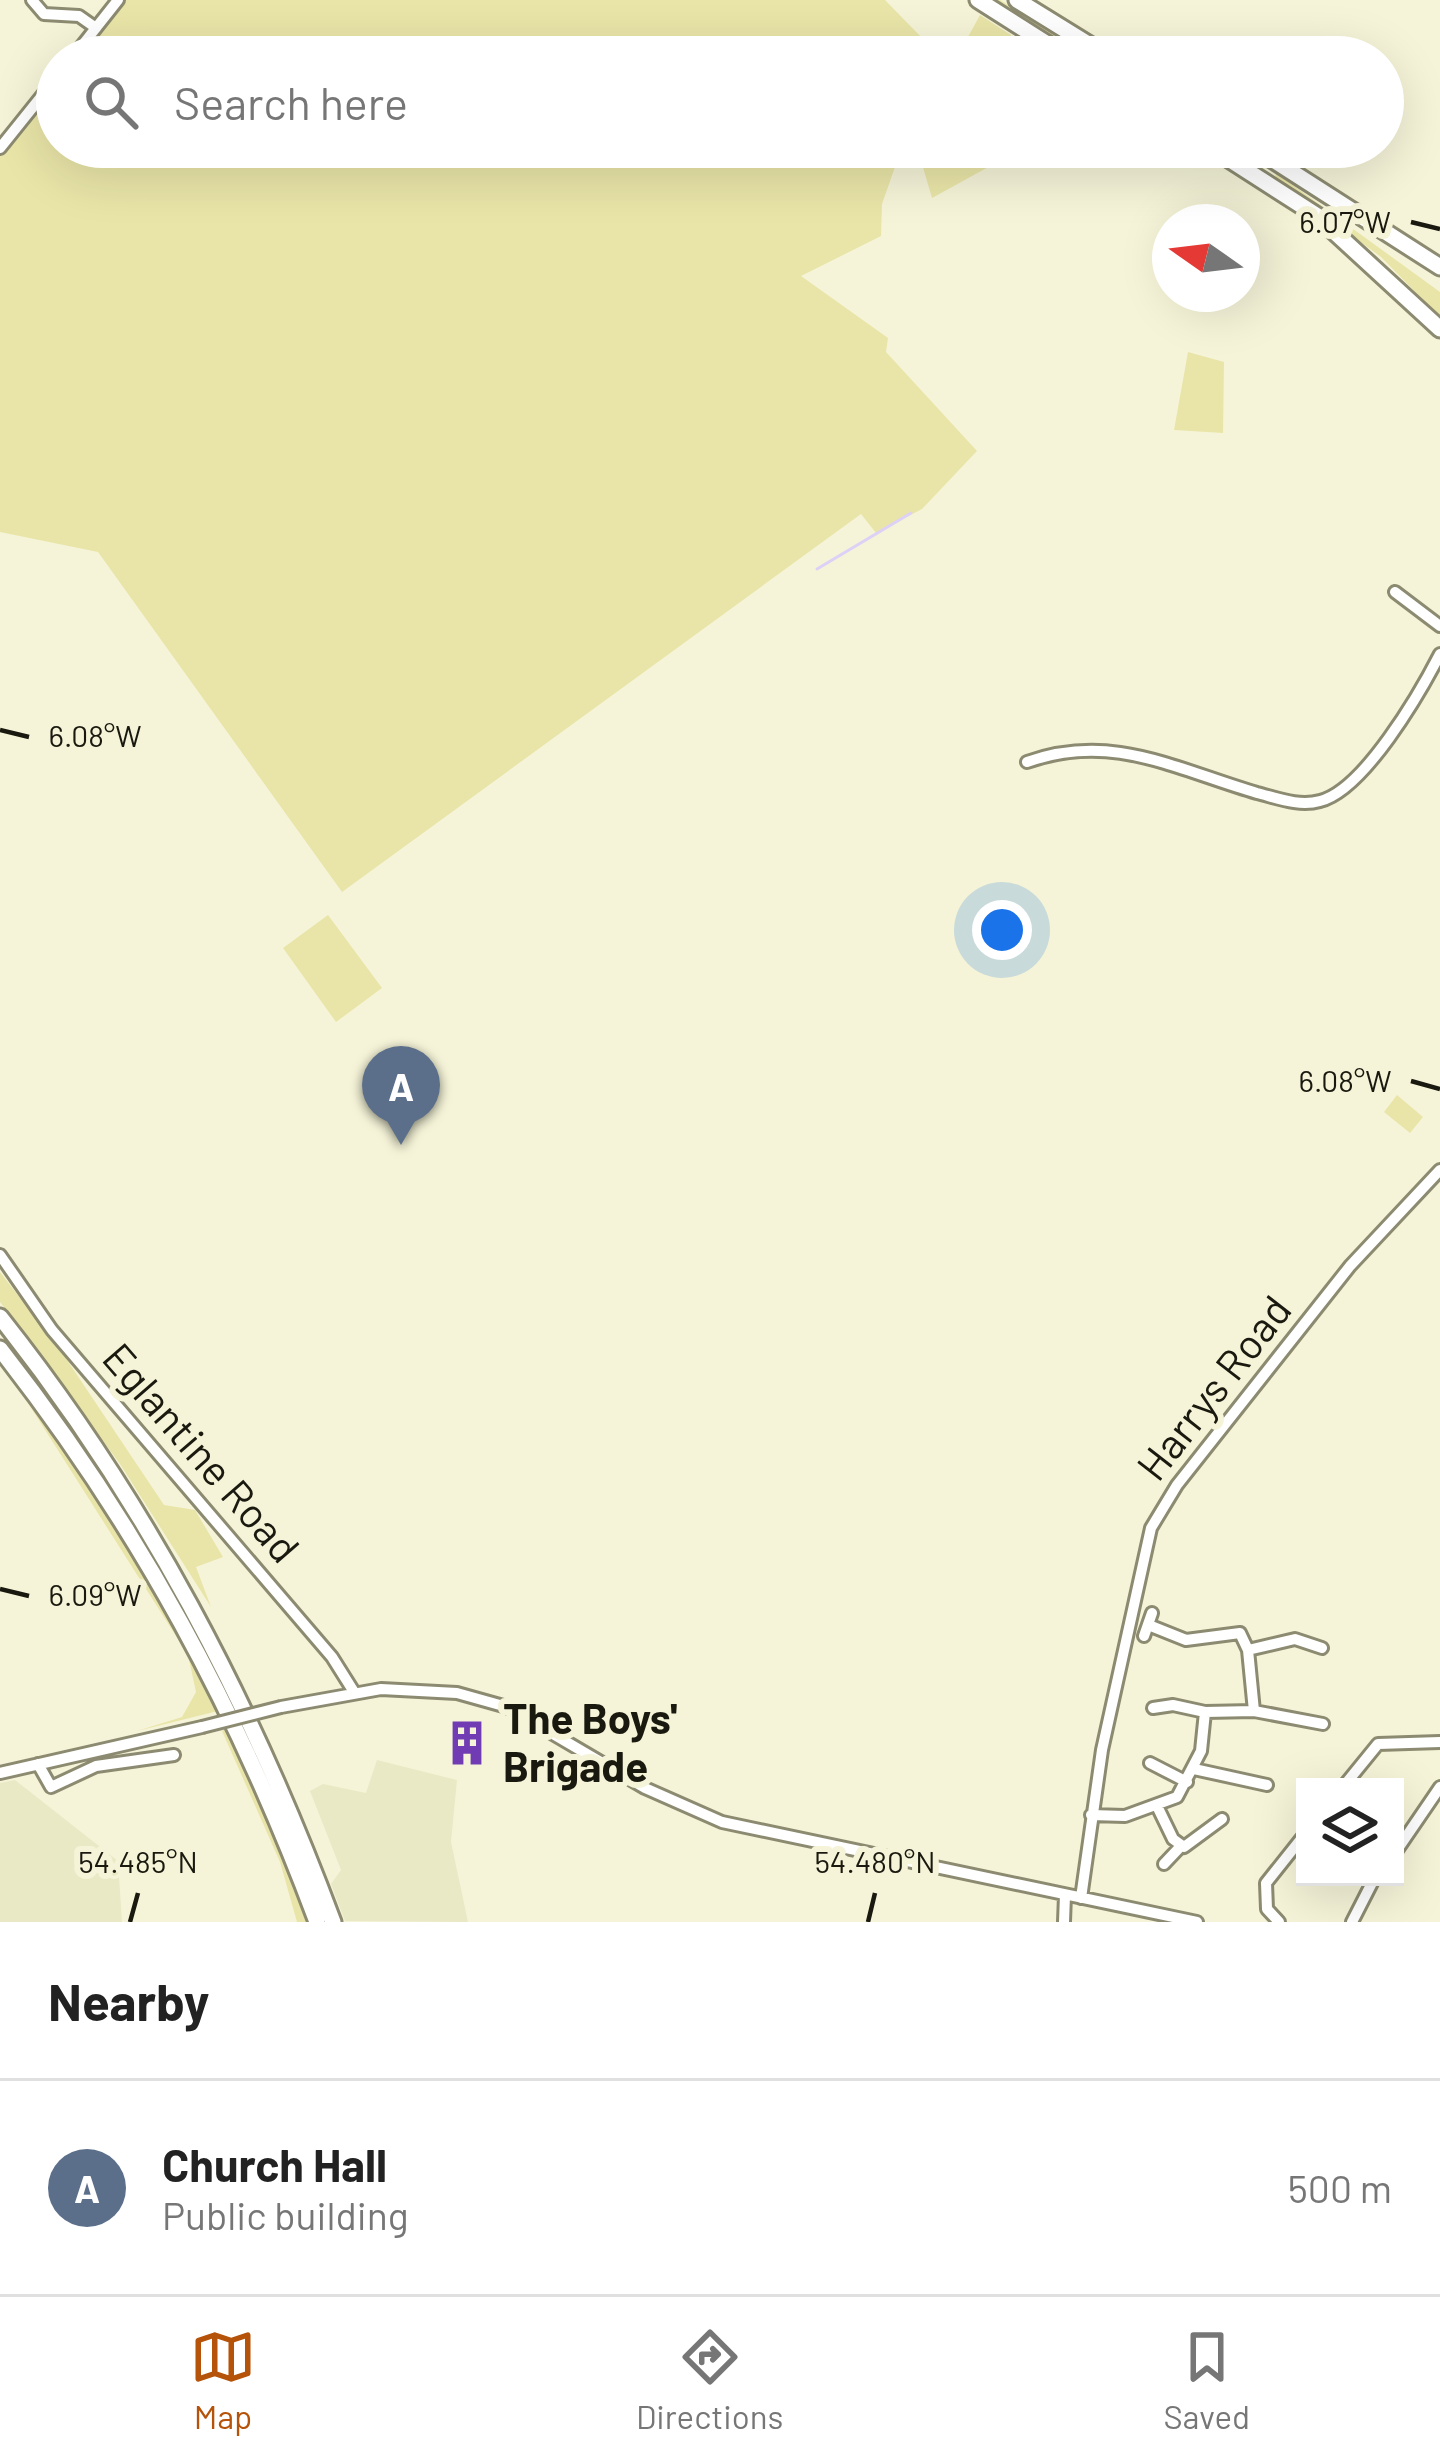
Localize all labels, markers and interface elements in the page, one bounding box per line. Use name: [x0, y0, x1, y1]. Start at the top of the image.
search box: [36, 36, 1404, 168]
icon: search: [78, 69, 144, 135]
text: Search here: [174, 75, 408, 129]
text: 6.07°W: [1299, 203, 1391, 239]
north arrow: [1152, 204, 1260, 312]
text: 6.08°W: [48, 717, 142, 753]
your location: [972, 900, 1032, 960]
pin: A: [362, 1046, 440, 1145]
text: 6.08°W: [1298, 1062, 1392, 1098]
street label: Harrys Road: [1125, 1285, 1301, 1490]
street label: Eglantine Road: [93, 1332, 311, 1572]
text: 6.09°W: [48, 1576, 142, 1612]
place label: The Boys' Brigade: [503, 1692, 677, 1791]
building icon: The Boys' Brigade: [442, 1718, 492, 1768]
map controls: [1296, 1778, 1404, 1886]
button: layers: [1296, 1778, 1404, 1886]
text: 54.485°N: [78, 1843, 198, 1879]
text: 54.480°N: [814, 1843, 936, 1879]
text: Nearby: [48, 1970, 209, 2031]
text: Church Hall: [162, 2137, 387, 2191]
text: A: [74, 2164, 100, 2211]
text: 500 m: [1288, 2164, 1392, 2211]
text: Public building: [162, 2191, 409, 2238]
tab: Map: [190, 2324, 256, 2436]
tab: Directions: [636, 2324, 783, 2436]
tab: Saved: [1163, 2324, 1250, 2436]

